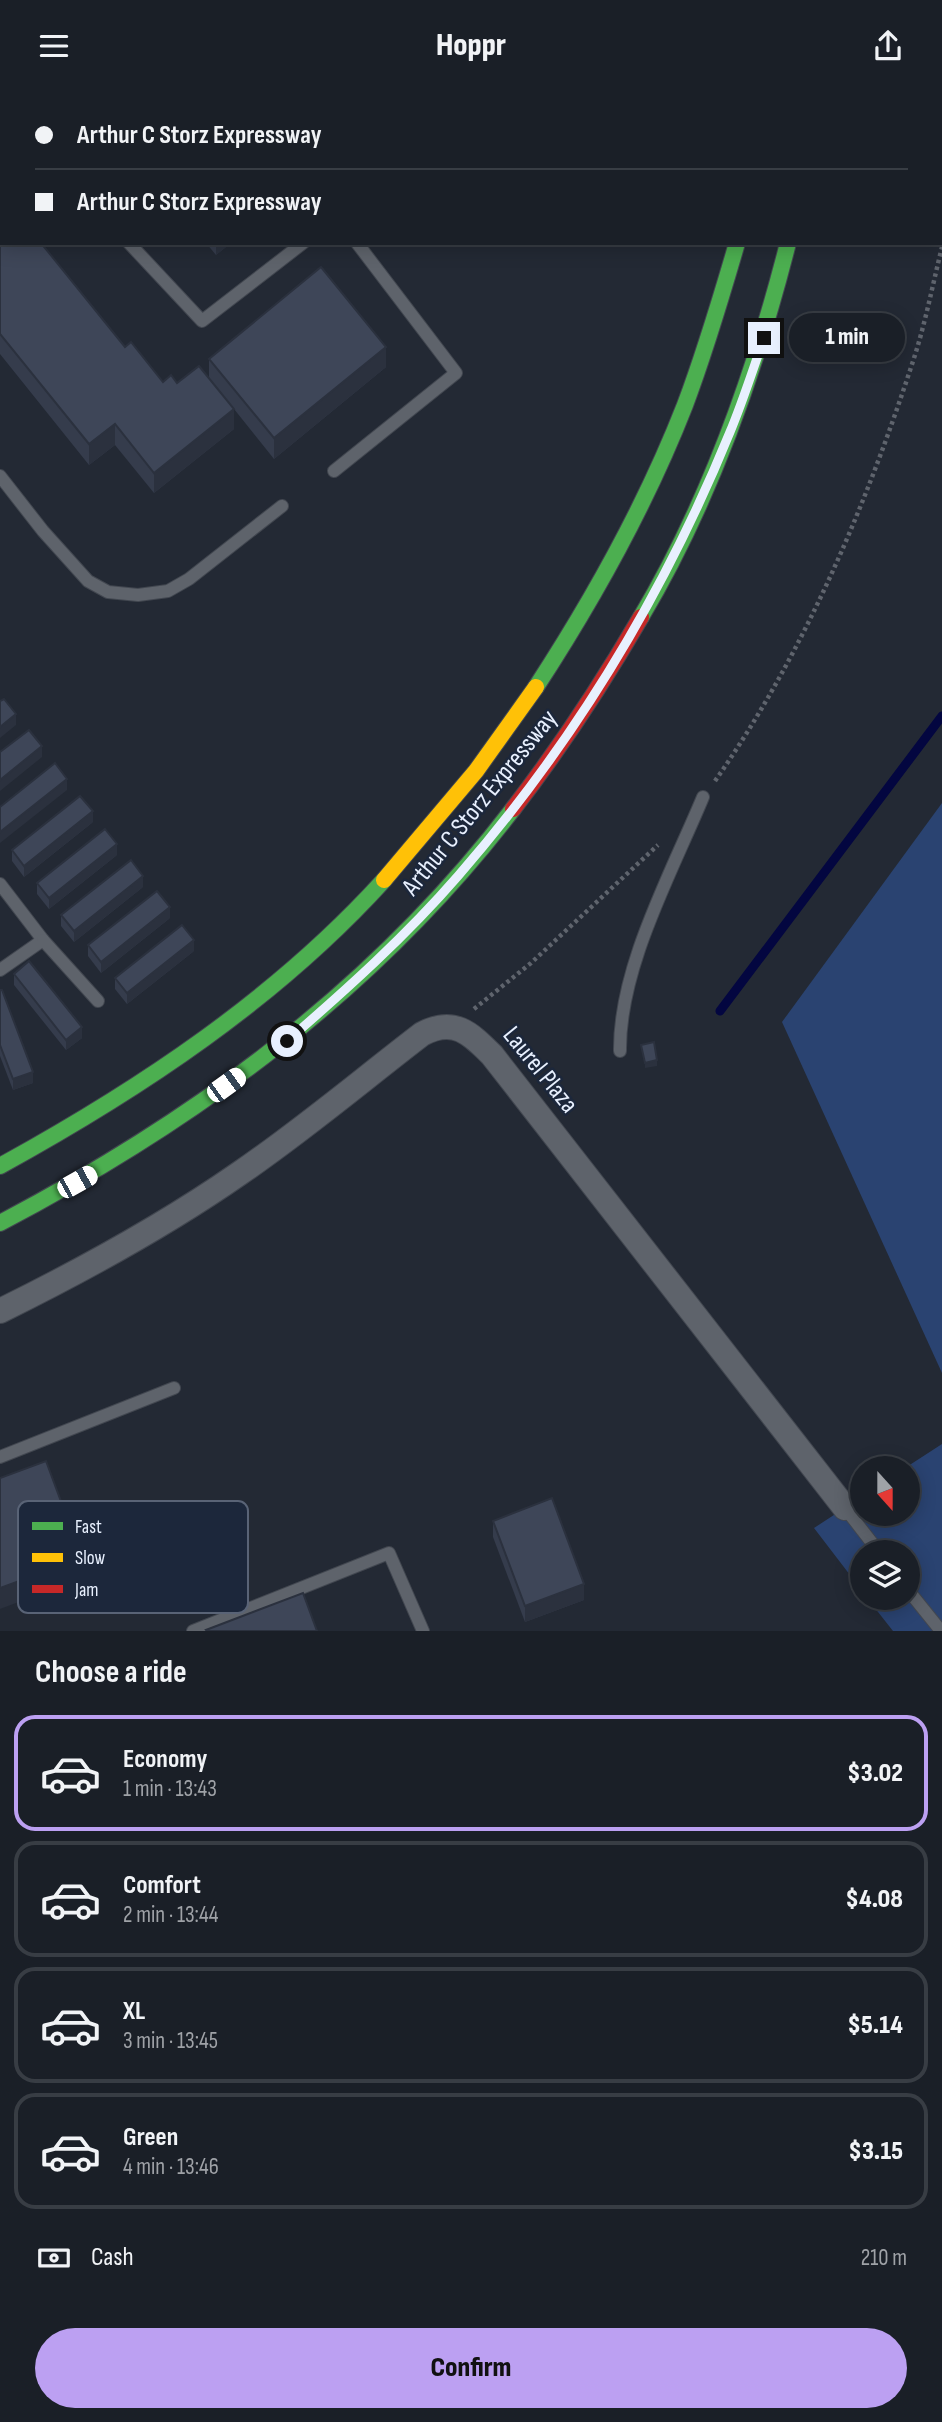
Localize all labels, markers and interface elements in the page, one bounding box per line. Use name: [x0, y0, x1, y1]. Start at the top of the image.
text: Hoppr: [436, 26, 506, 65]
icon: menu: [35, 27, 73, 65]
icon: share: [869, 27, 907, 65]
text: Arthur C Storz Expressway: [77, 120, 321, 151]
text: Arthur C Storz Expressway: [77, 187, 321, 218]
callout: 1 min: [788, 313, 904, 363]
route end: [748, 322, 780, 354]
text: 1 min: [825, 323, 869, 351]
street label: Arthur C Storz Expressway: [395, 704, 564, 903]
street label: Laurel Plaza: [496, 1021, 584, 1119]
route start: [271, 1025, 303, 1057]
car: [203, 1064, 250, 1106]
car: [54, 1163, 101, 1201]
north arrow: [850, 1456, 920, 1526]
map controls: [850, 1456, 920, 1610]
legend: [18, 1501, 248, 1613]
text: Fast: [75, 1516, 102, 1539]
button: layers: [850, 1540, 920, 1610]
text: Slow: [75, 1547, 105, 1570]
text: Jam: [74, 1579, 98, 1602]
text: Choose a ride: [35, 1653, 187, 1692]
icon: car: [39, 1742, 102, 1805]
text: Economy: [123, 1744, 207, 1775]
text: $3.02: [847, 1758, 903, 1789]
text: 1 min · 13:43: [123, 1775, 217, 1803]
icon: car: [39, 1868, 102, 1931]
text: Comfort: [123, 1870, 201, 1901]
text: $4.08: [846, 1884, 903, 1915]
text: 2 min · 13:44: [123, 1901, 218, 1929]
icon: car: [39, 1994, 102, 2057]
text: XL: [123, 1996, 145, 2027]
text: $5.14: [848, 2010, 903, 2041]
text: 3 min · 13:45: [123, 2027, 218, 2055]
icon: car: [39, 2120, 102, 2183]
text: Green: [123, 2122, 178, 2153]
text: $3.15: [848, 2136, 903, 2167]
text: 4 min · 13:46: [123, 2153, 219, 2181]
icon: cash: [35, 2239, 73, 2277]
text: Cash: [91, 2242, 134, 2273]
text: 210 m: [861, 2244, 907, 2272]
button: Confirm: [35, 2328, 907, 2408]

